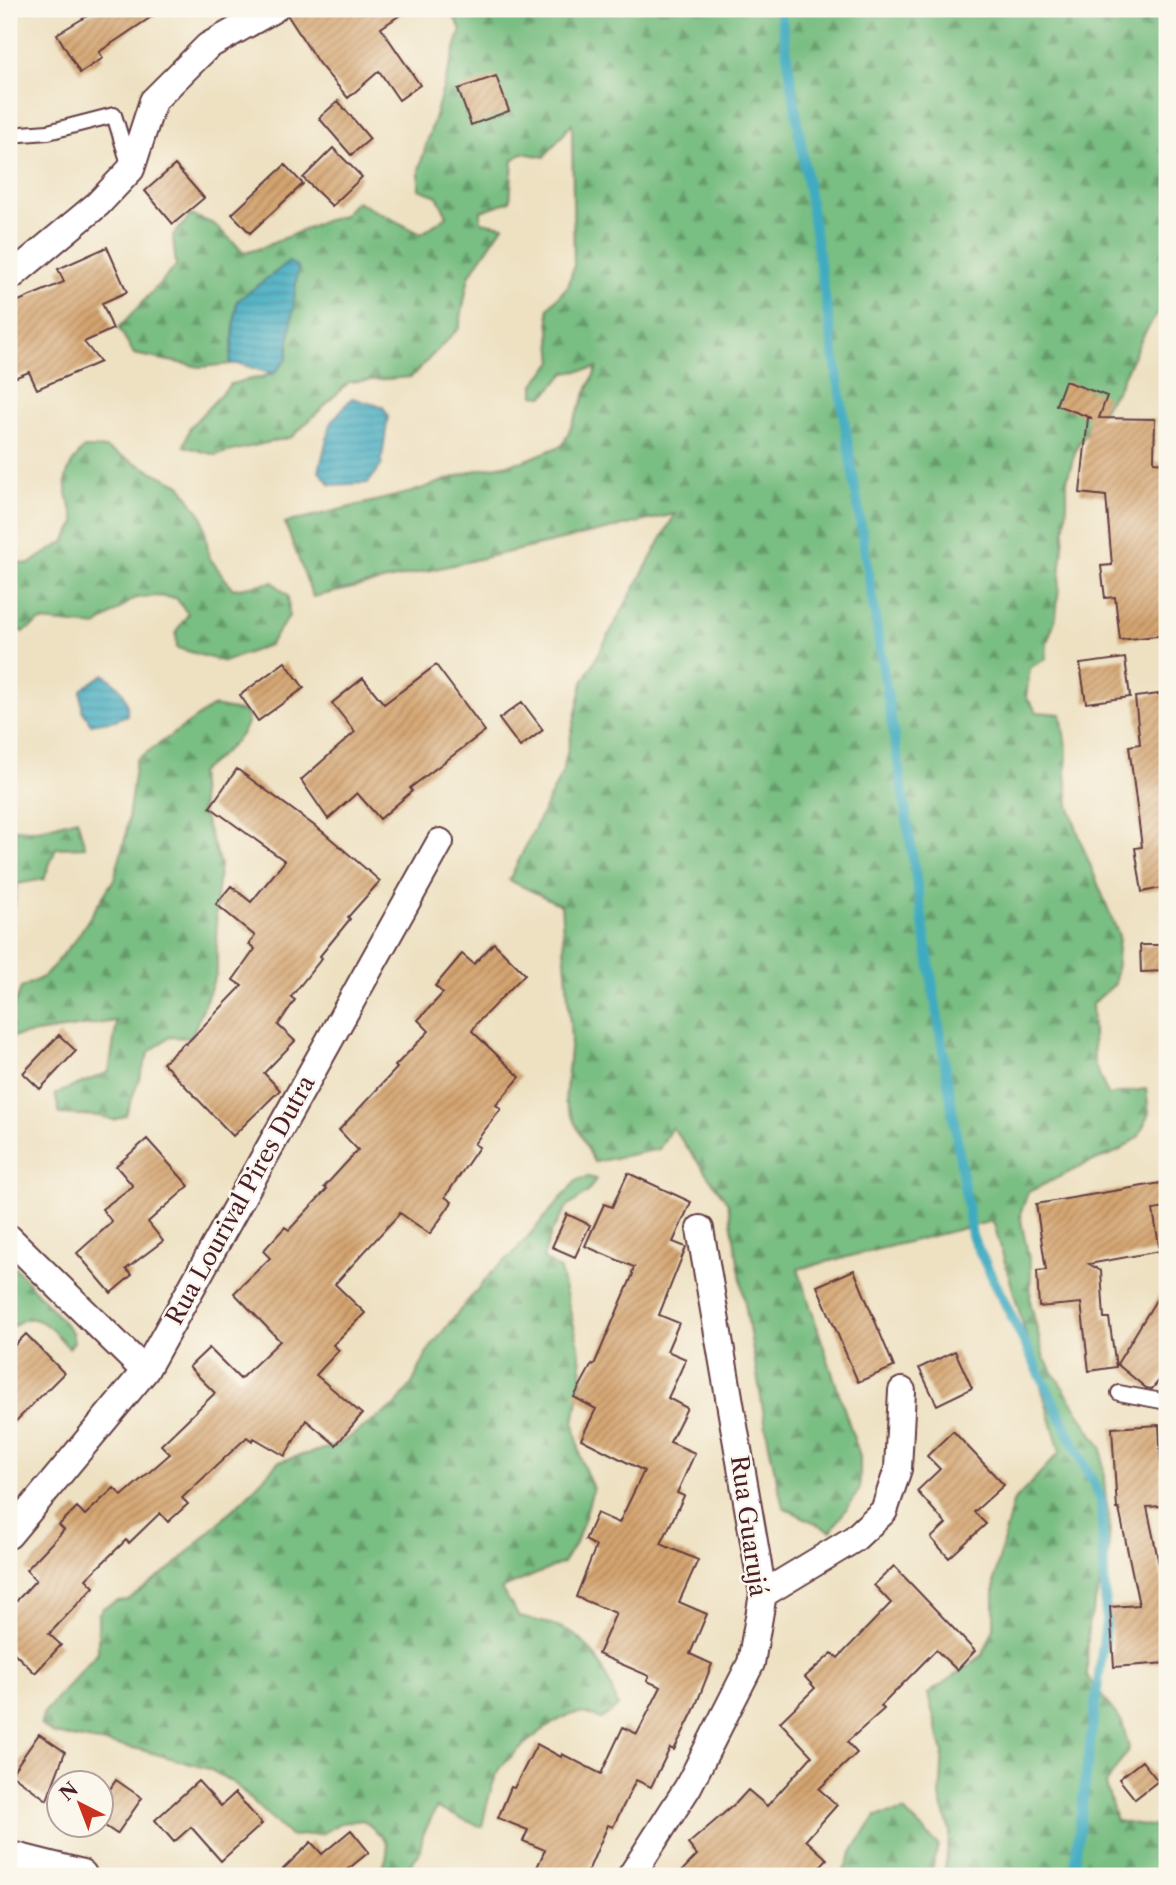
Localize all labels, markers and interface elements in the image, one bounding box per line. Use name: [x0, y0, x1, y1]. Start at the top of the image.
street label: Rua Lourival Pires Dutra: [159, 1070, 321, 1330]
street label: Rua Guarujá: [725, 1454, 773, 1599]
north arrow: [46, 1770, 116, 1840]
text: N: [55, 1778, 83, 1806]

